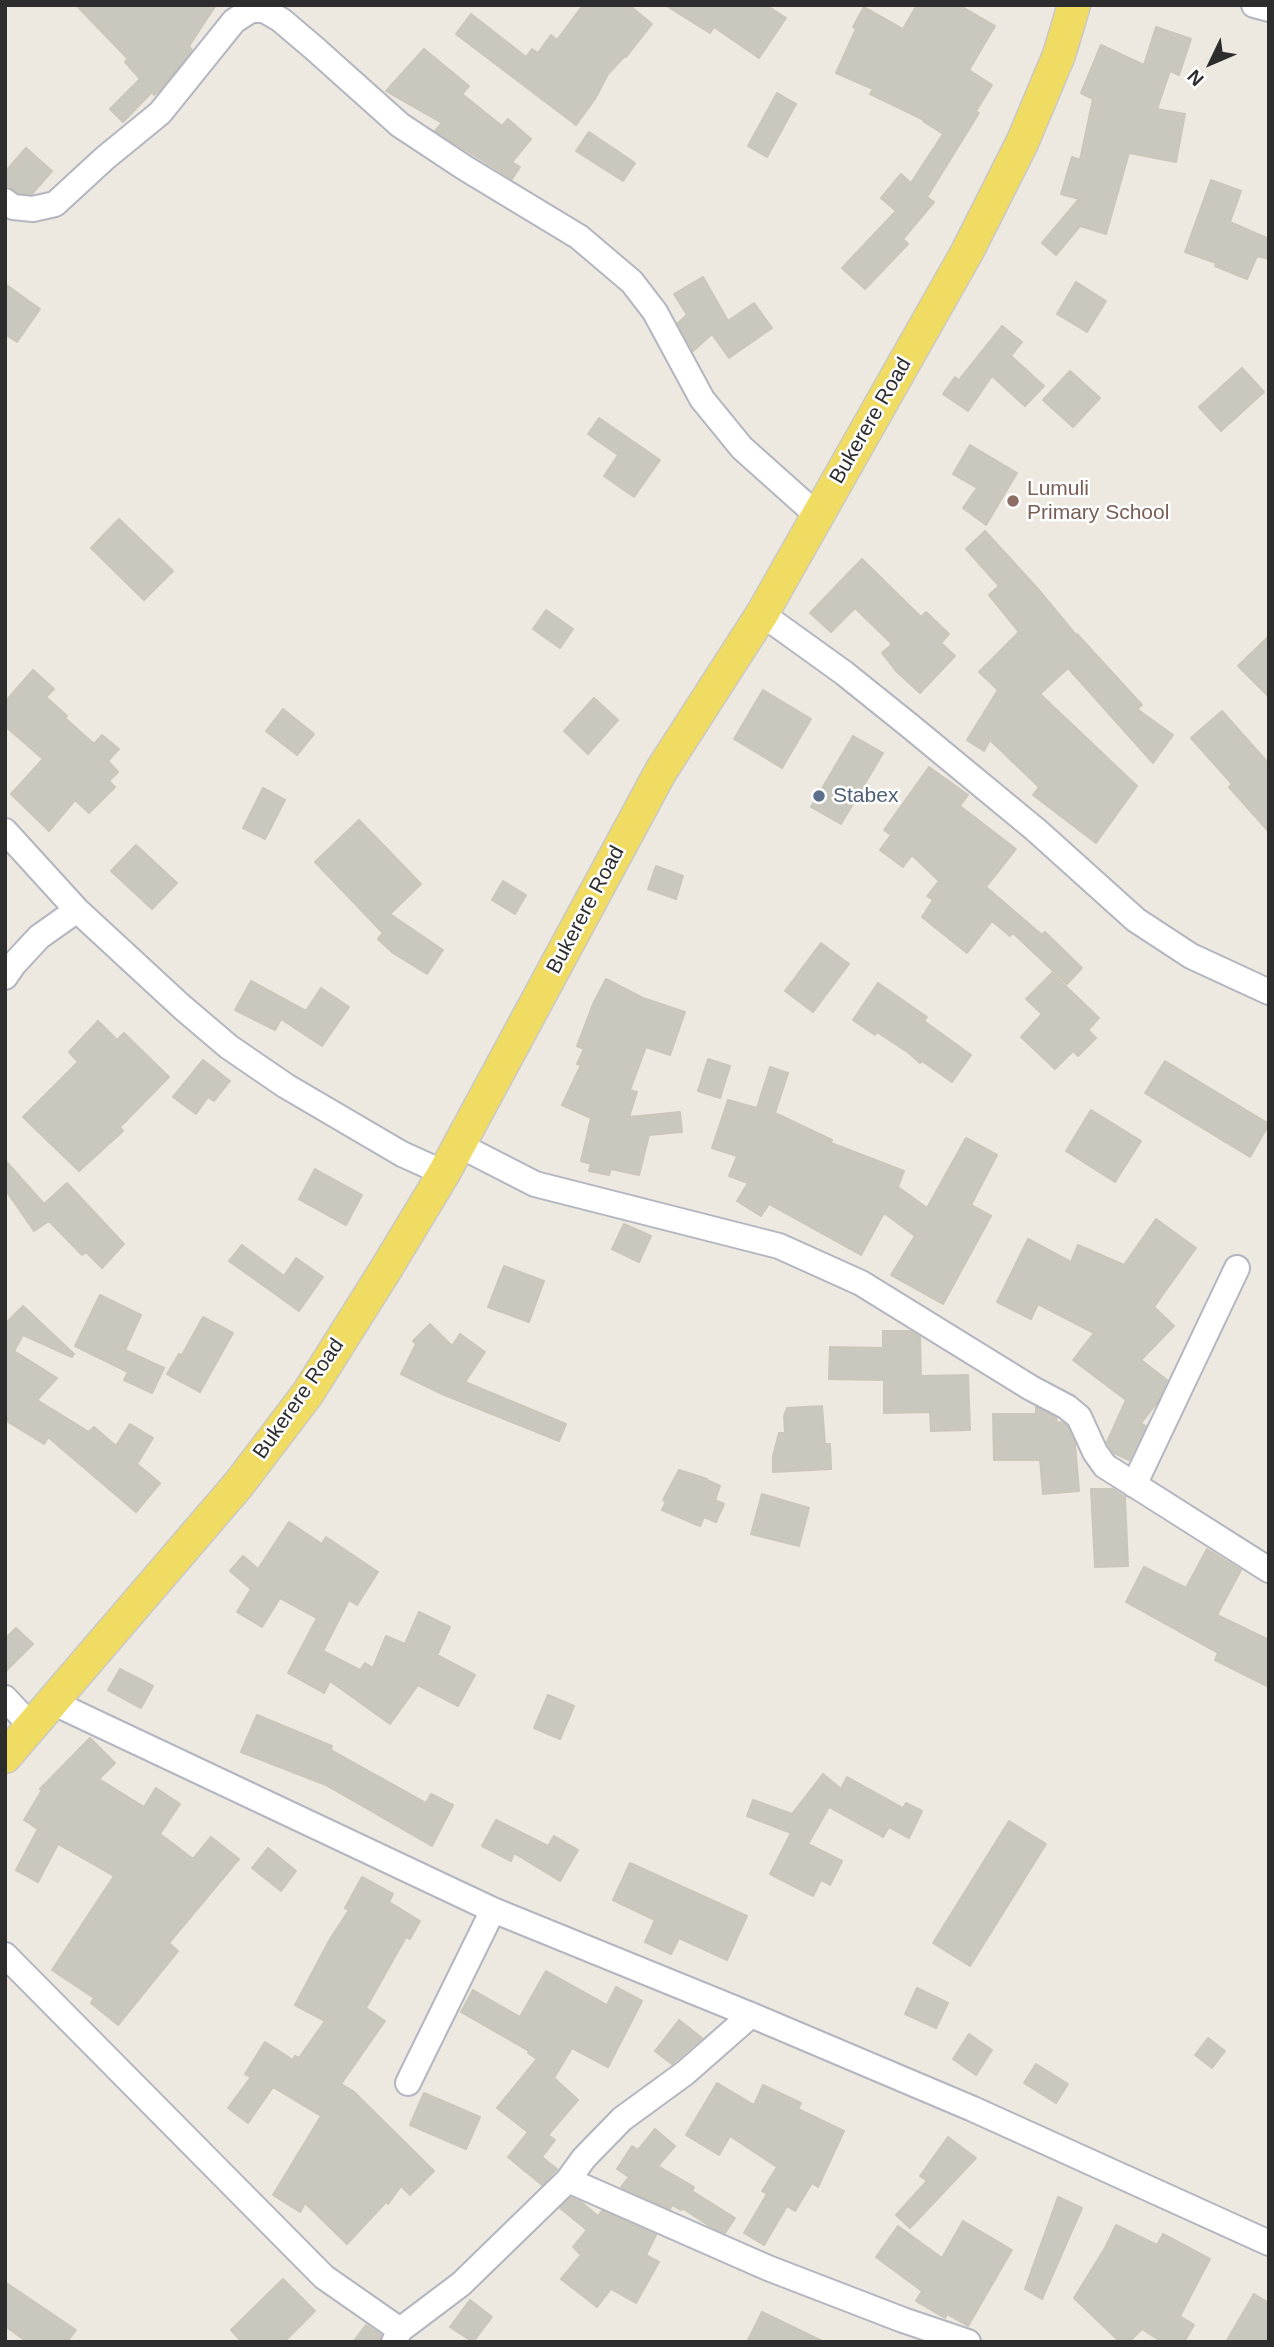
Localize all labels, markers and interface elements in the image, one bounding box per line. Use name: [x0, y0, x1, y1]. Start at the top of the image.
north arrow: [1176, 28, 1246, 98]
text: N: [1183, 66, 1208, 90]
street label: Bukerere Road: [825, 354, 917, 488]
place label: Lumuli Primary School: [1027, 476, 1169, 526]
marker: Lumuli Primary School: [1005, 493, 1021, 509]
place label: Stabex: [833, 783, 898, 809]
marker: Stabex: [811, 788, 827, 804]
street label: Bukerere Road: [542, 842, 630, 978]
street label: Bukerere Road: [248, 1334, 350, 1464]

